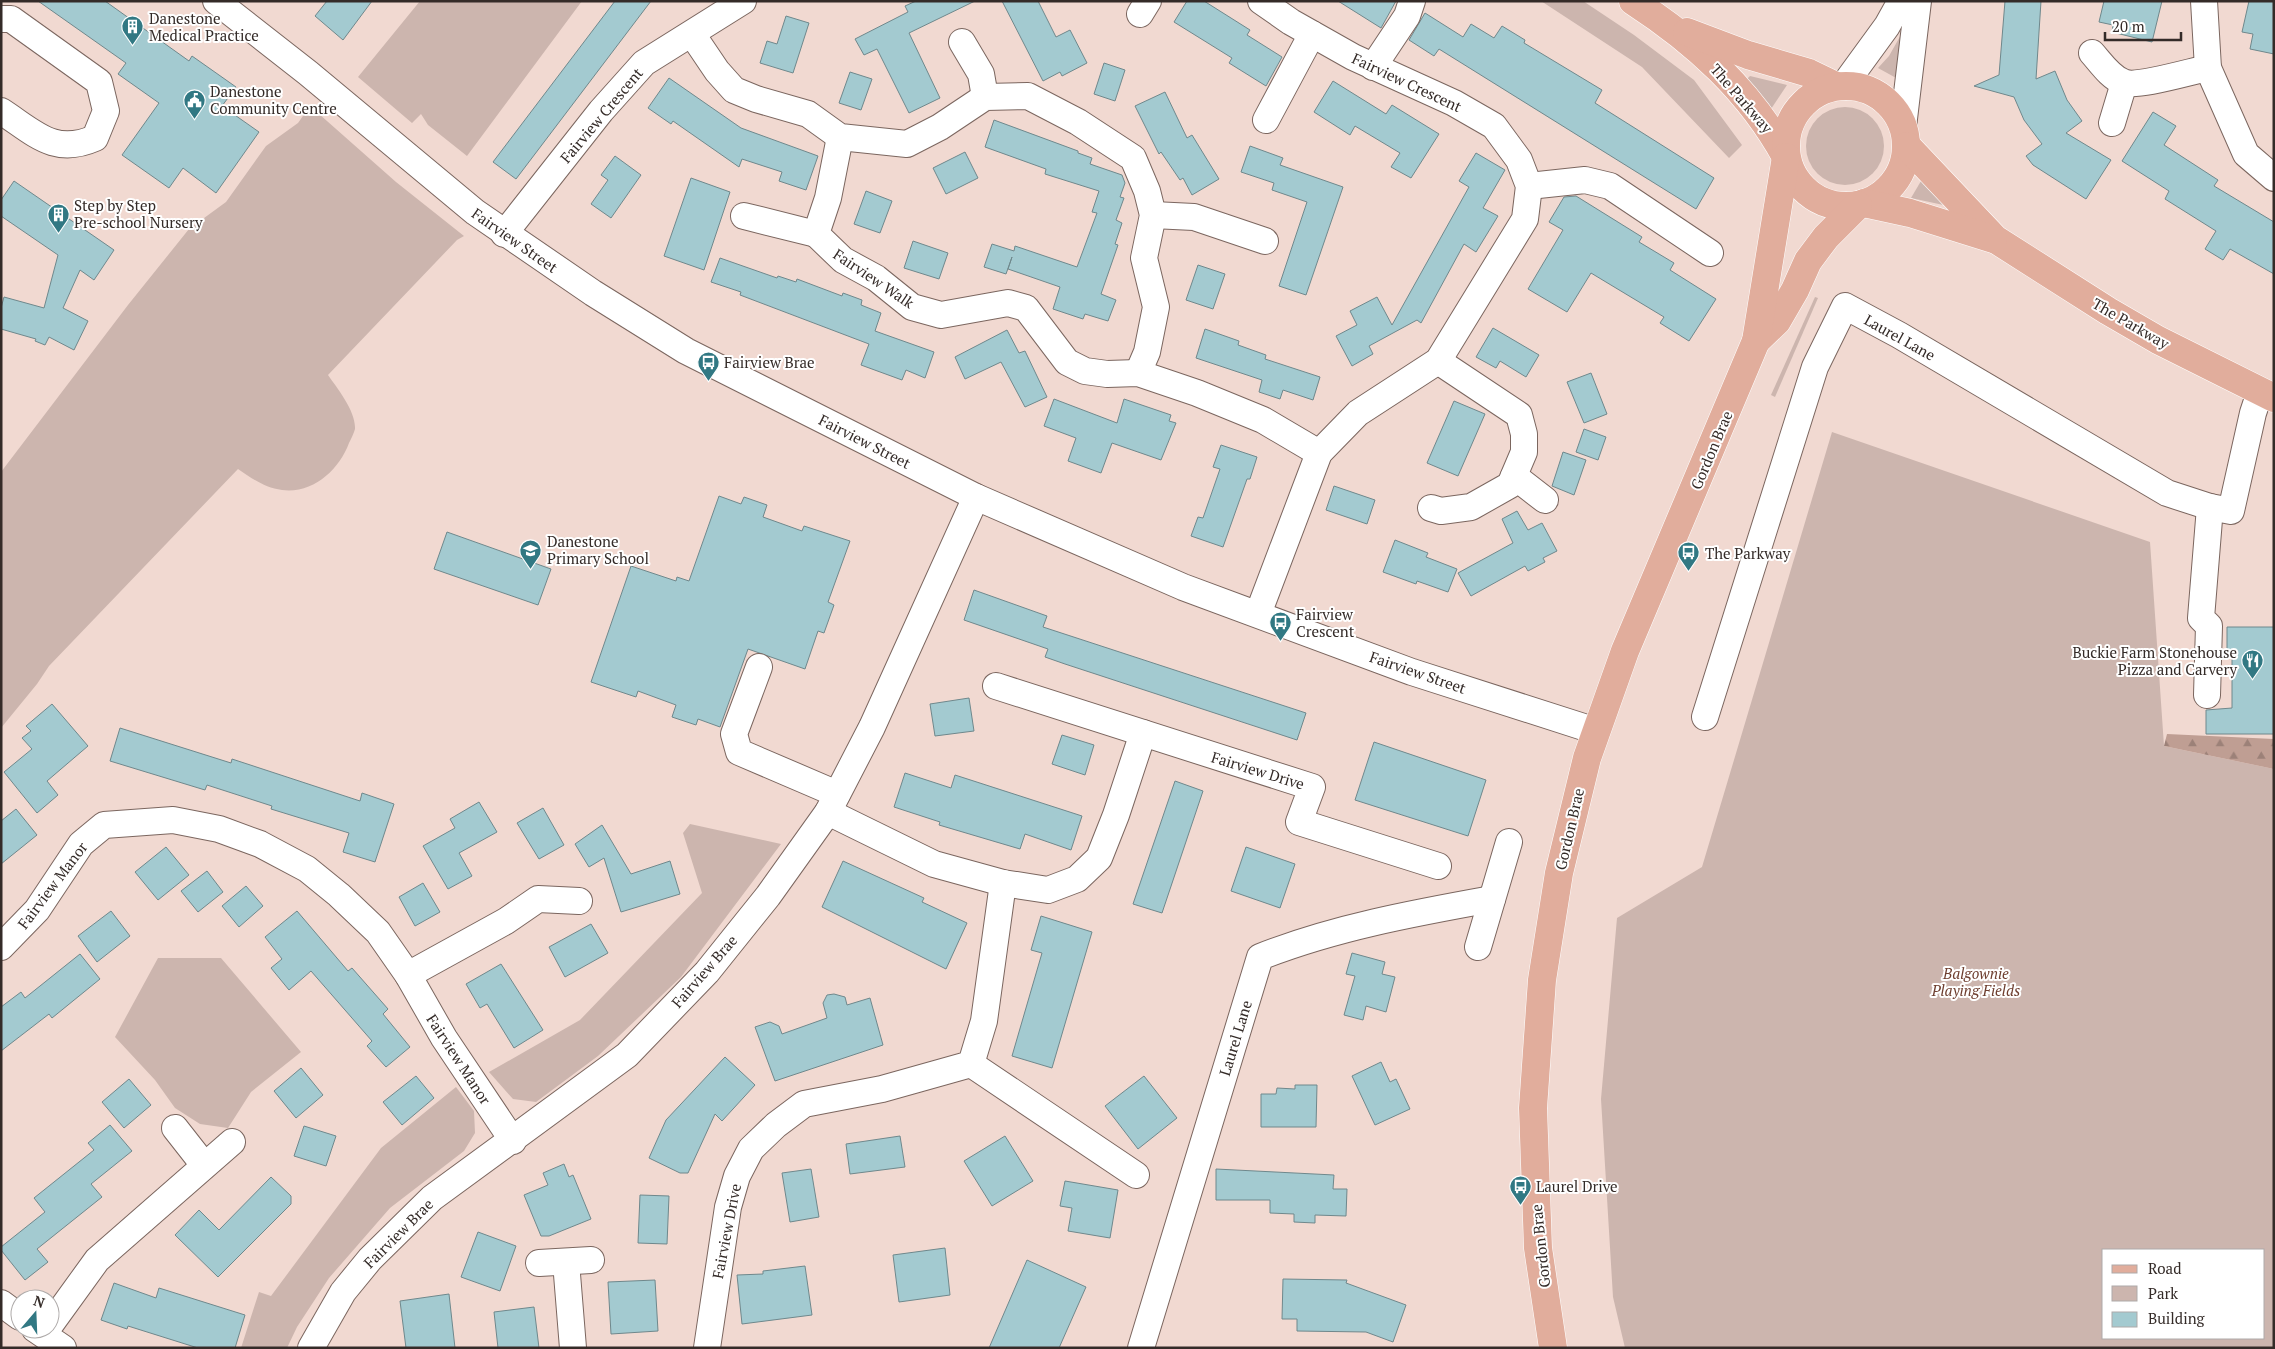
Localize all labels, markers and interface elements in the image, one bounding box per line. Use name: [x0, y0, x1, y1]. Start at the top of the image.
place label: Danestone Medical Practice: [149, 8, 259, 45]
scale bar: [2105, 10, 2181, 42]
building icon: Danestone Medical Practice: [121, 15, 145, 46]
text: 20 m: [2112, 16, 2145, 36]
street label: Fairview Crescent: [1349, 48, 1465, 116]
street label: The Parkway: [1706, 59, 1778, 137]
street label: Fairview Crescent: [555, 63, 647, 167]
place label: Danestone Community Centre: [210, 81, 337, 118]
public building icon: Danestone Community Centre: [182, 88, 206, 119]
place label: Step by Step Pre-school Nursery: [74, 195, 203, 232]
building icon: Step by Step Pre-school Nursery: [46, 202, 70, 233]
street label: Fairview Street: [468, 203, 562, 277]
street label: Fairview Walk: [830, 244, 918, 313]
street label: The Parkway: [2089, 293, 2173, 353]
street label: Laurel Lane: [1861, 309, 1939, 365]
bus stop icon: Fairview Brae: [696, 350, 720, 381]
place label: Fairview Brae: [724, 352, 815, 372]
street label: Gordon Brae: [1685, 408, 1737, 492]
street label: Fairview Street: [816, 409, 915, 473]
place label: Danestone Primary School: [547, 531, 649, 568]
school or university icon: Danestone Primary School: [519, 538, 543, 569]
bus stop icon: The Parkway: [1677, 541, 1701, 572]
place label: The Parkway: [1705, 543, 1791, 563]
place label: Fairview Crescent: [1296, 604, 1355, 641]
bus stop icon: Fairview Crescent: [1268, 611, 1292, 642]
place label: Buckie Farm Stonehouse Pizza and Carvery: [2073, 642, 2237, 679]
street label: Fairview Street: [1367, 646, 1469, 698]
restaurant icon: Buckie Farm Stonehouse Pizza and Carvery: [2241, 649, 2265, 680]
street label: Fairview Drive: [1209, 746, 1307, 794]
street label: Gordon Brae: [1550, 786, 1588, 872]
street label: Fairview Manor: [13, 837, 91, 933]
street label: Fairview Brae: [667, 930, 741, 1012]
park label: Balgownie Playing Fields: [1931, 963, 2020, 1000]
street label: Laurel Lane: [1214, 998, 1256, 1078]
street label: Fairview Manor: [422, 1010, 496, 1108]
bus stop icon: Laurel Drive: [1508, 1174, 1532, 1205]
place label: Laurel Drive: [1536, 1176, 1618, 1196]
street label: Fairview Drive: [707, 1182, 745, 1280]
street label: Fairview Brae: [359, 1194, 437, 1272]
street label: Gordon Brae: [1526, 1203, 1554, 1289]
legend: [2102, 1249, 2265, 1339]
text: Road: [2148, 1258, 2181, 1278]
text: Park: [2148, 1283, 2178, 1303]
north arrow: [10, 1289, 60, 1339]
text: N: [31, 1291, 48, 1312]
text: Building: [2148, 1308, 2206, 1328]

